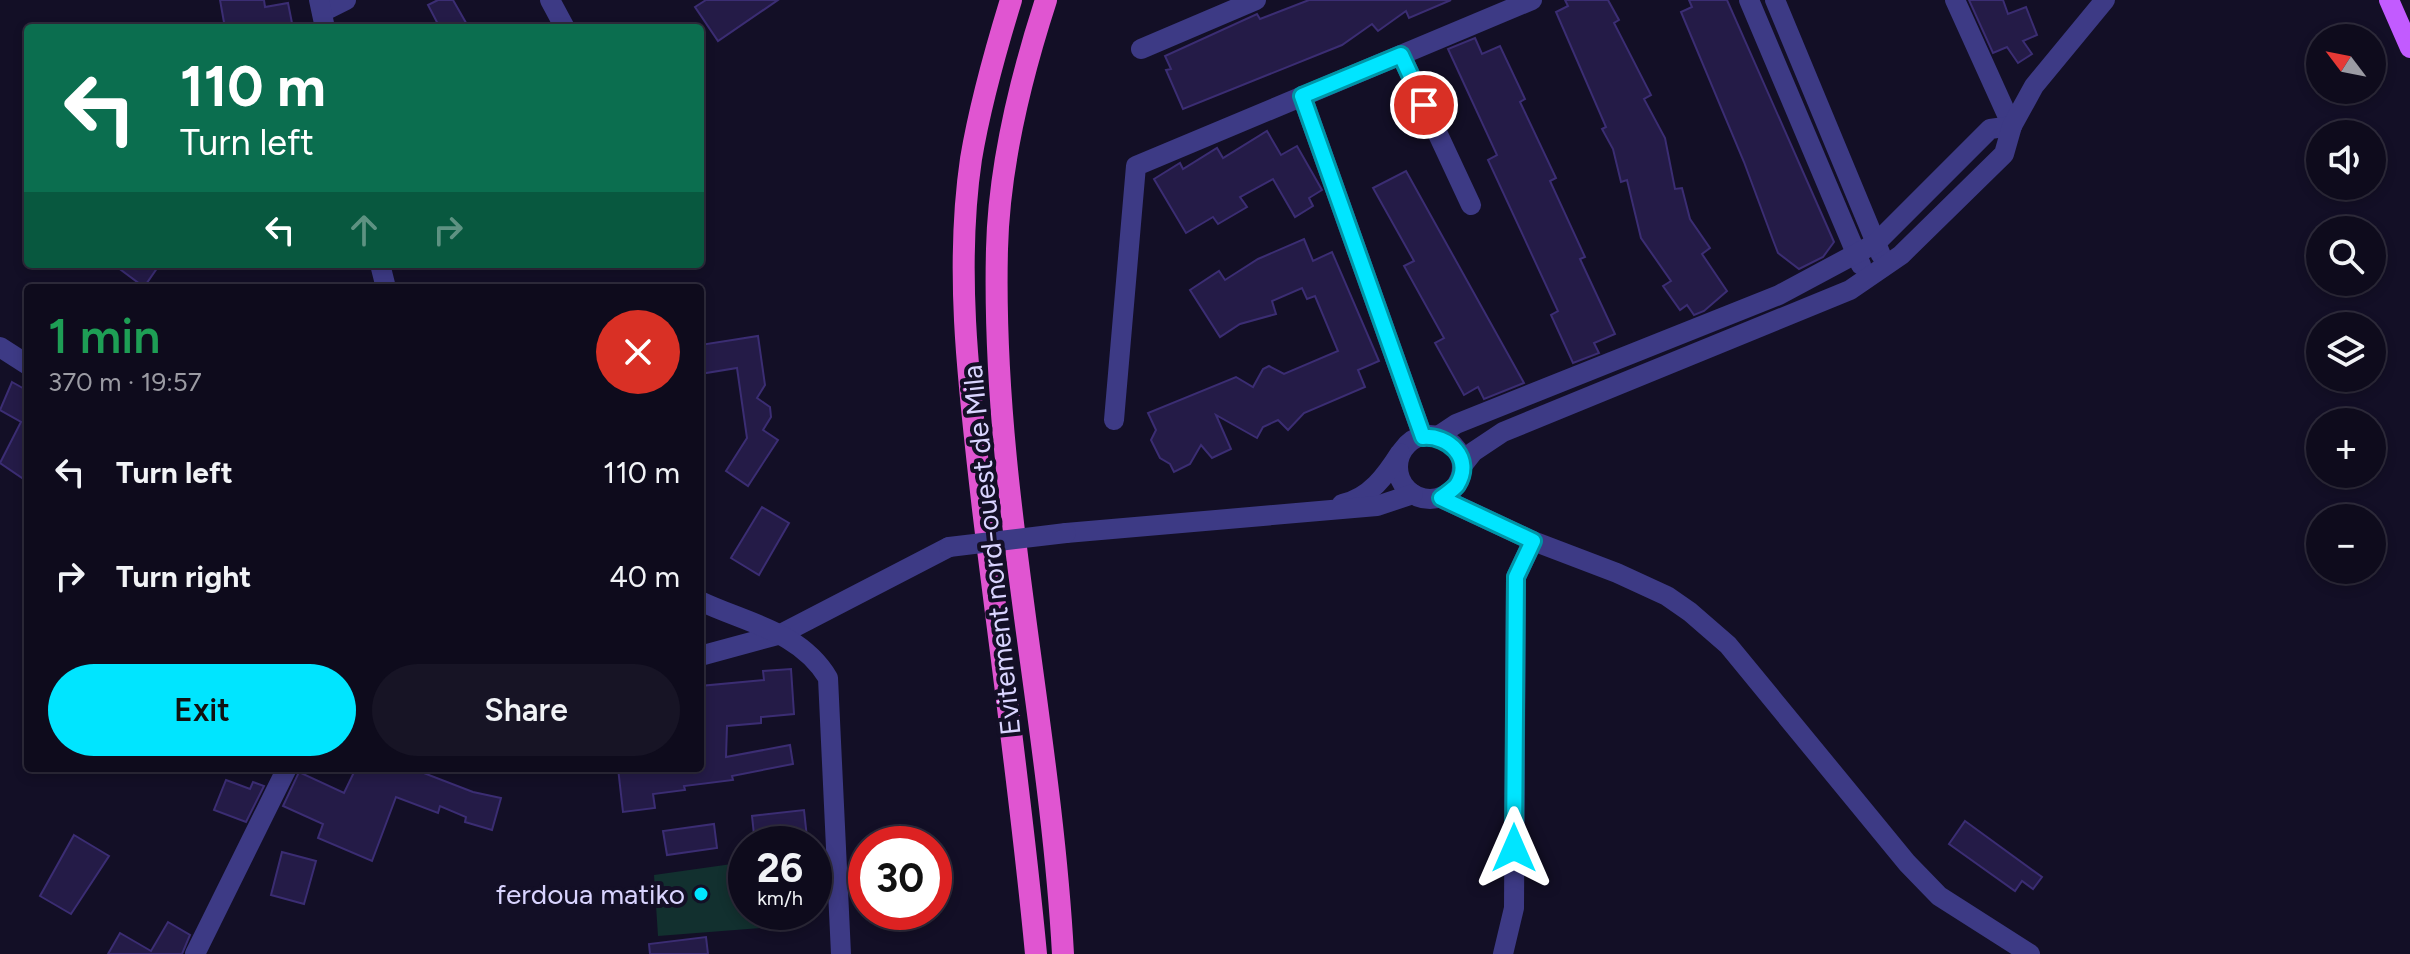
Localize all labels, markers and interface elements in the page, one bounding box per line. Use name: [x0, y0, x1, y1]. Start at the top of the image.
north arrow: [2306, 24, 2386, 104]
map controls: [2306, 24, 2386, 584]
text: 110 m: [180, 53, 326, 120]
icon: left: [48, 56, 152, 160]
pin: [1390, 71, 1458, 139]
icon: arrive: [1402, 83, 1446, 127]
button: sound: [2306, 120, 2386, 200]
text: Turn left: [180, 121, 314, 164]
icon: left: [258, 208, 302, 252]
icon: ahead: [342, 208, 386, 252]
icon: right: [426, 208, 470, 252]
button: search: [2306, 216, 2386, 296]
text: 1 min: [48, 307, 160, 365]
button: close: [596, 310, 680, 394]
button: layers: [2306, 312, 2386, 392]
street label: Evitement nord-ouest de Mila: [955, 363, 1027, 737]
text: 370 m · 19:57: [48, 366, 202, 398]
button: +: [2306, 408, 2386, 488]
icon: left: [48, 450, 92, 494]
text: Turn left: [116, 454, 233, 491]
text: 110 m: [603, 454, 680, 491]
button: −: [2306, 504, 2386, 584]
icon: right: [48, 554, 92, 598]
text: Turn right: [116, 558, 251, 595]
text: 40 m: [609, 558, 680, 595]
button: Exit: [48, 664, 356, 756]
button: Share: [372, 664, 680, 756]
position arrow: [1472, 806, 1556, 890]
speed limit sign: 30: [848, 826, 952, 930]
text: 26: [757, 844, 803, 892]
place label: ferdoua matiko: [496, 877, 685, 911]
marker: ferdoua matiko: [692, 885, 710, 903]
text: km/h: [757, 886, 803, 910]

